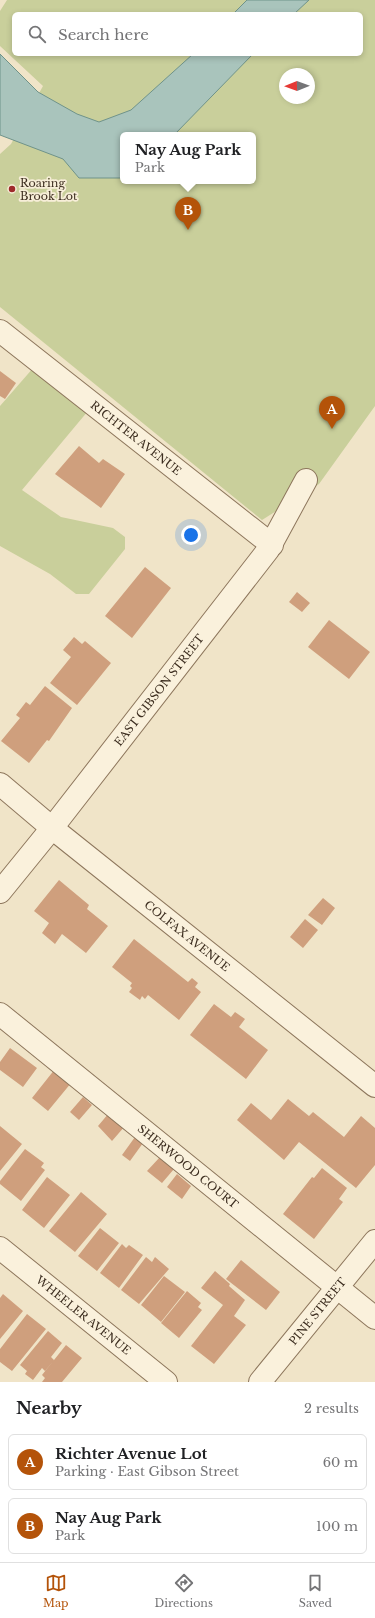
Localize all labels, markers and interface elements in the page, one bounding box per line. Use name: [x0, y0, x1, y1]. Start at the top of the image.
search box: [12, 12, 363, 56]
icon: search: [26, 23, 48, 45]
text: Search here: [58, 25, 149, 44]
north arrow: [279, 68, 315, 104]
popup: [120, 132, 256, 184]
text: Nay Aug Park: [135, 140, 241, 159]
text: Park: [135, 159, 165, 176]
place label: Roaring Brook Lot: [20, 176, 78, 203]
marker: Roaring Brook Lot: [7, 184, 17, 194]
pin: B: [175, 197, 201, 230]
pin: A: [319, 396, 345, 429]
street label: RICHTER AVENUE: [88, 398, 184, 478]
your location: [181, 525, 201, 545]
street label: EAST GIBSON STREET: [111, 631, 207, 749]
street label: COLFAX AVENUE: [142, 898, 233, 974]
street label: SHERWOOD COURT: [135, 1121, 241, 1211]
street label: WHEELER AVENUE: [32, 1272, 134, 1358]
street label: PINE STREET: [286, 1275, 349, 1348]
text: Nearby: [16, 1398, 82, 1419]
text: 2 results: [304, 1400, 359, 1417]
text: Richter Avenue Lot: [55, 1444, 207, 1463]
text: A: [25, 1454, 35, 1471]
text: 60 m: [323, 1454, 358, 1471]
text: Parking · East Gibson Street: [55, 1463, 239, 1480]
text: Nay Aug Park: [55, 1508, 161, 1527]
text: B: [25, 1518, 35, 1535]
text: 100 m: [316, 1518, 358, 1535]
text: Park: [55, 1527, 85, 1544]
tab: Map: [43, 1572, 69, 1610]
tab: Directions: [154, 1572, 213, 1610]
tab: Saved: [299, 1572, 332, 1610]

